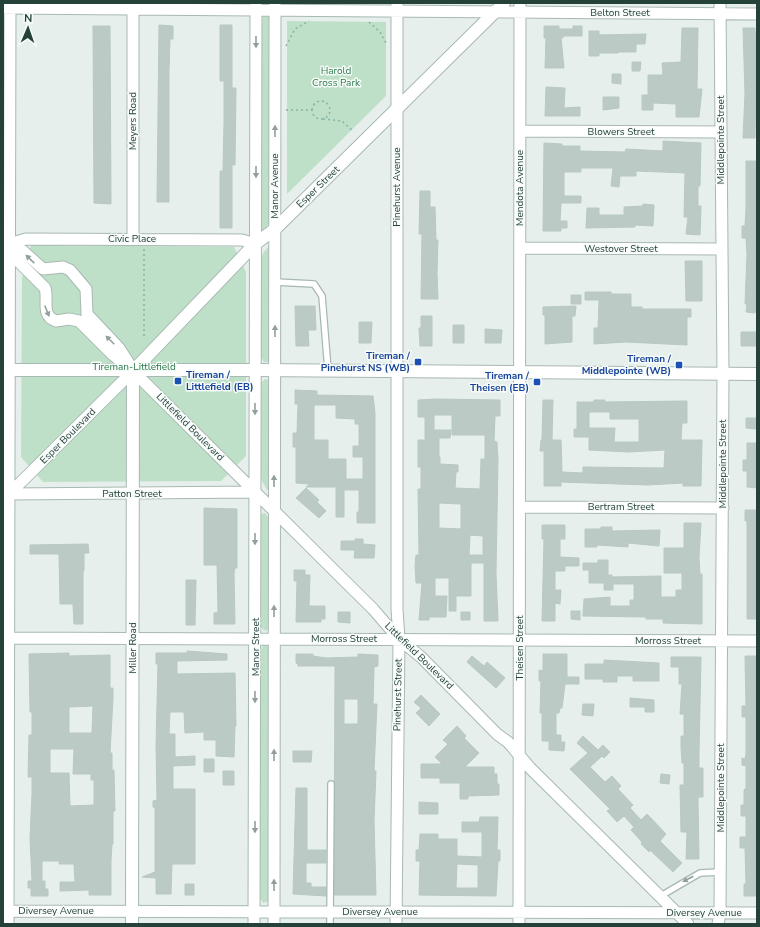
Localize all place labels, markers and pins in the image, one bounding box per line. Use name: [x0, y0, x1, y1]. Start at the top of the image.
place label: Tireman / Pinehurst NS (WB): [321, 349, 411, 375]
place label: Tireman / Middlepointe (WB): [582, 352, 672, 378]
marker: Tireman / Pinehurst NS (WB): [413, 357, 423, 367]
marker: Tireman / Middlepointe (WB): [674, 360, 684, 370]
place label: Tireman / Littlefield (EB): [186, 368, 254, 394]
place label: Tireman / Theisen (EB): [470, 369, 530, 395]
marker: Tireman / Littlefield (EB): [173, 376, 183, 386]
marker: Tireman / Theisen (EB): [532, 377, 542, 387]

